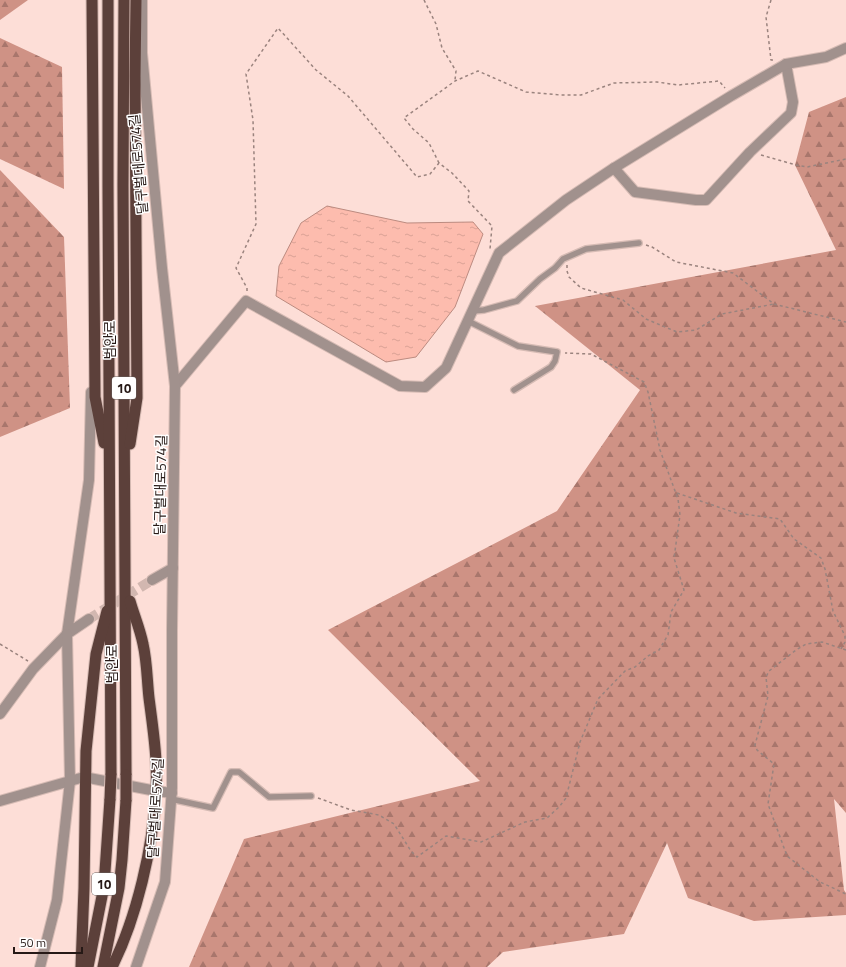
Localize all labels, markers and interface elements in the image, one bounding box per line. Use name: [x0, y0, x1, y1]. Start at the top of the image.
street label: 달구벌대로574길: [123, 113, 153, 215]
street label: 범안로: [99, 321, 120, 359]
road number: 10: [112, 377, 136, 399]
street label: 달구벌대로574길: [149, 434, 171, 536]
street label: 범안로: [101, 645, 122, 683]
street label: 달구벌대로574길: [142, 757, 168, 859]
road number: 10: [92, 873, 116, 895]
scale bar: [14, 929, 82, 955]
text: 50 m: [20, 933, 46, 952]

